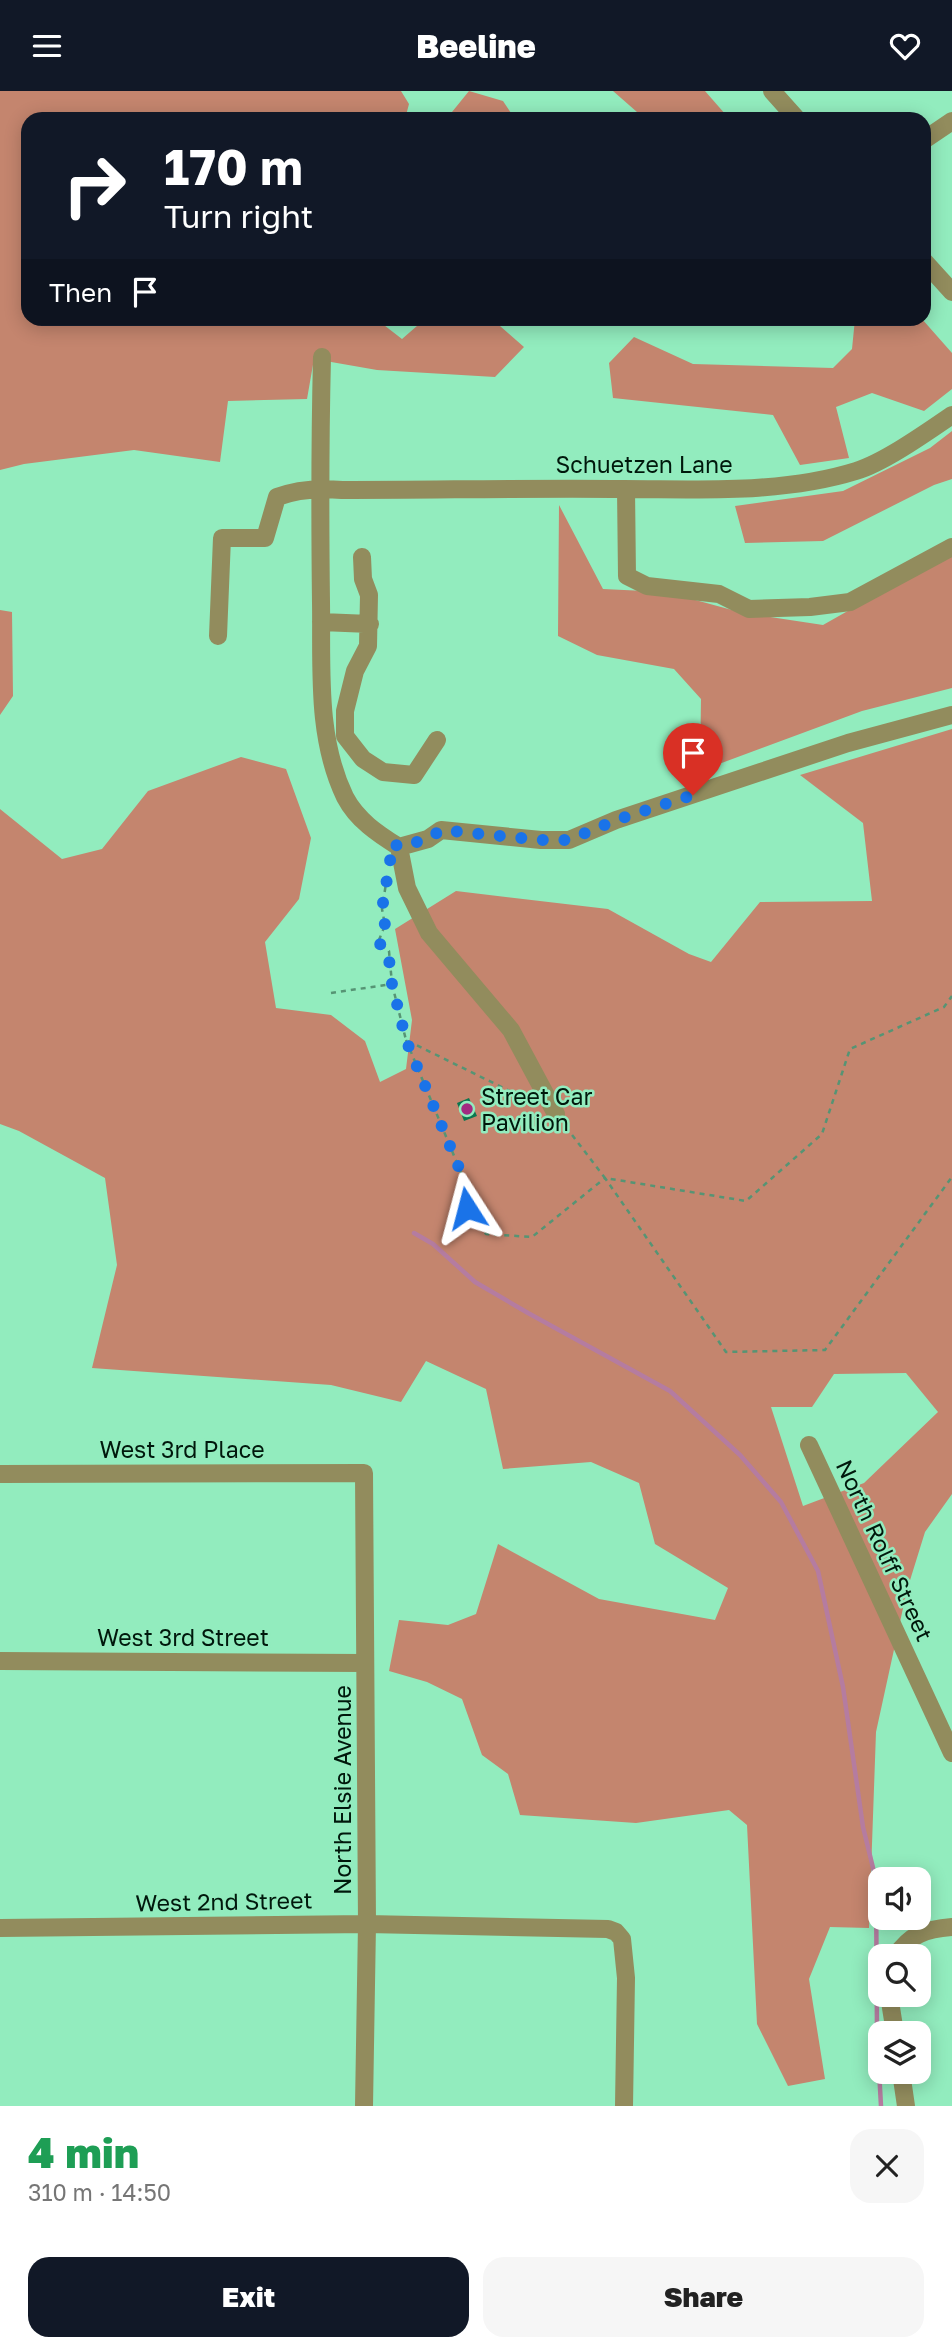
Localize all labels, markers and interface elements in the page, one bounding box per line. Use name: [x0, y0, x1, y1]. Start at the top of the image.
icon: menu: [28, 27, 66, 65]
text: Beeline: [416, 27, 536, 65]
icon: heart: [886, 27, 924, 65]
text: 170 m: [164, 137, 303, 196]
icon: right: [49, 140, 140, 231]
text: Turn right: [164, 197, 313, 235]
icon: arrive: [126, 273, 164, 311]
text: Then: [49, 277, 112, 308]
street label: Schuetzen Lane: [555, 450, 733, 478]
pin: [663, 723, 723, 795]
icon: arrive: [674, 734, 712, 772]
place label: Street Car Pavilion: [481, 1082, 592, 1136]
marker: Street Car Pavilion: [459, 1101, 475, 1117]
position arrow: [430, 1171, 504, 1245]
street label: West 3rd Place: [99, 1435, 265, 1463]
street label: North Rolff Street: [831, 1455, 939, 1645]
street label: West 3rd Street: [97, 1623, 269, 1651]
street label: North Elsie Avenue: [328, 1685, 356, 1895]
map controls: [868, 1867, 931, 2084]
button: sound: [868, 1867, 931, 1930]
street label: West 2nd Street: [135, 1885, 313, 1917]
button: search: [868, 1944, 931, 2007]
button: layers: [868, 2021, 931, 2084]
text: 4 min: [28, 2127, 139, 2177]
button: close: [850, 2129, 924, 2203]
text: 310 m · 14:50: [28, 2178, 171, 2206]
button: Exit: [28, 2257, 469, 2337]
button: Share: [483, 2257, 924, 2337]

